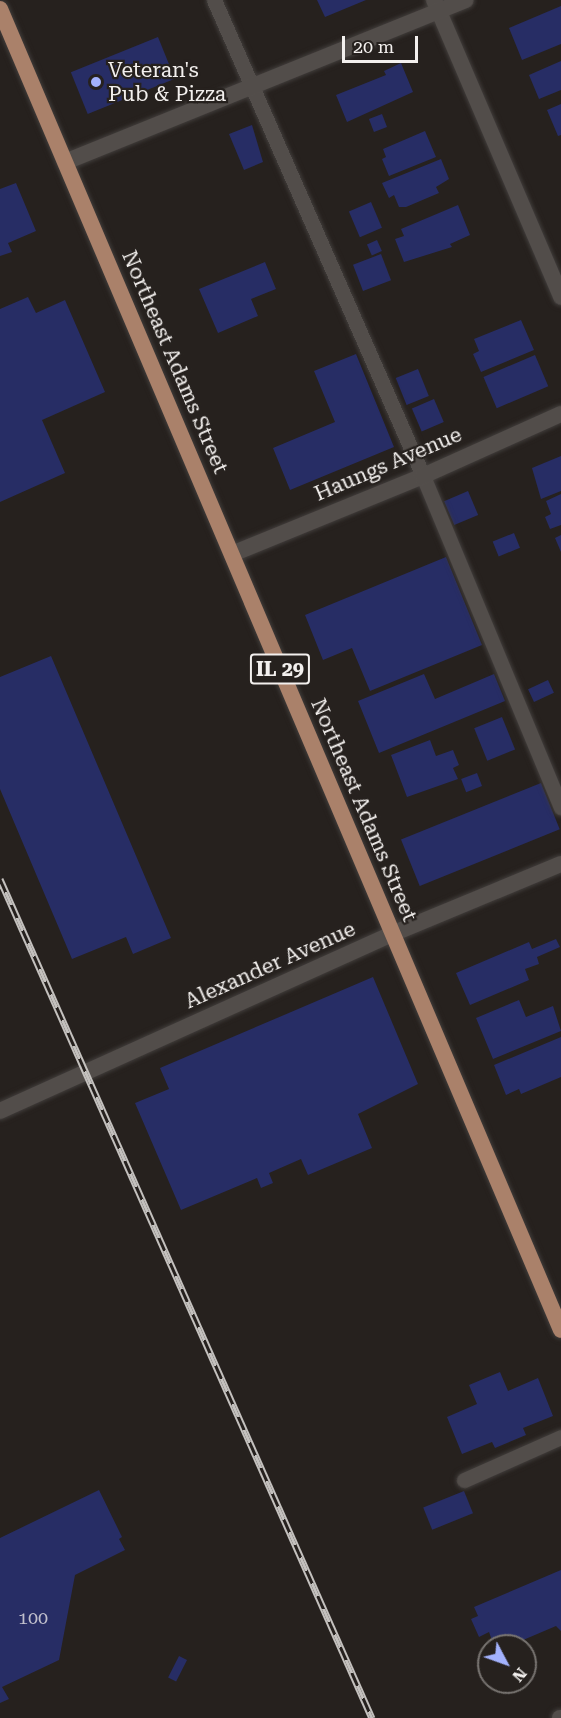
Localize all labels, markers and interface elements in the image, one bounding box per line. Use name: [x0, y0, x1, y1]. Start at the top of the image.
scale bar: [345, 24, 422, 62]
text: 20 m: [353, 36, 394, 57]
place label: Veteran's Pub & Pizza: [108, 57, 226, 107]
marker: Veteran's Pub & Pizza: [89, 75, 103, 89]
street label: Northeast Adams Street: [117, 247, 233, 477]
street label: Haungs Avenue: [311, 422, 465, 506]
road number: IL 29: [248, 652, 312, 686]
street label: Northeast Adams Street: [306, 695, 422, 925]
street label: Alexander Avenue: [181, 916, 359, 1014]
house number: 100: [18, 1607, 48, 1629]
north arrow: [477, 1634, 537, 1694]
text: N: [508, 1664, 531, 1686]

